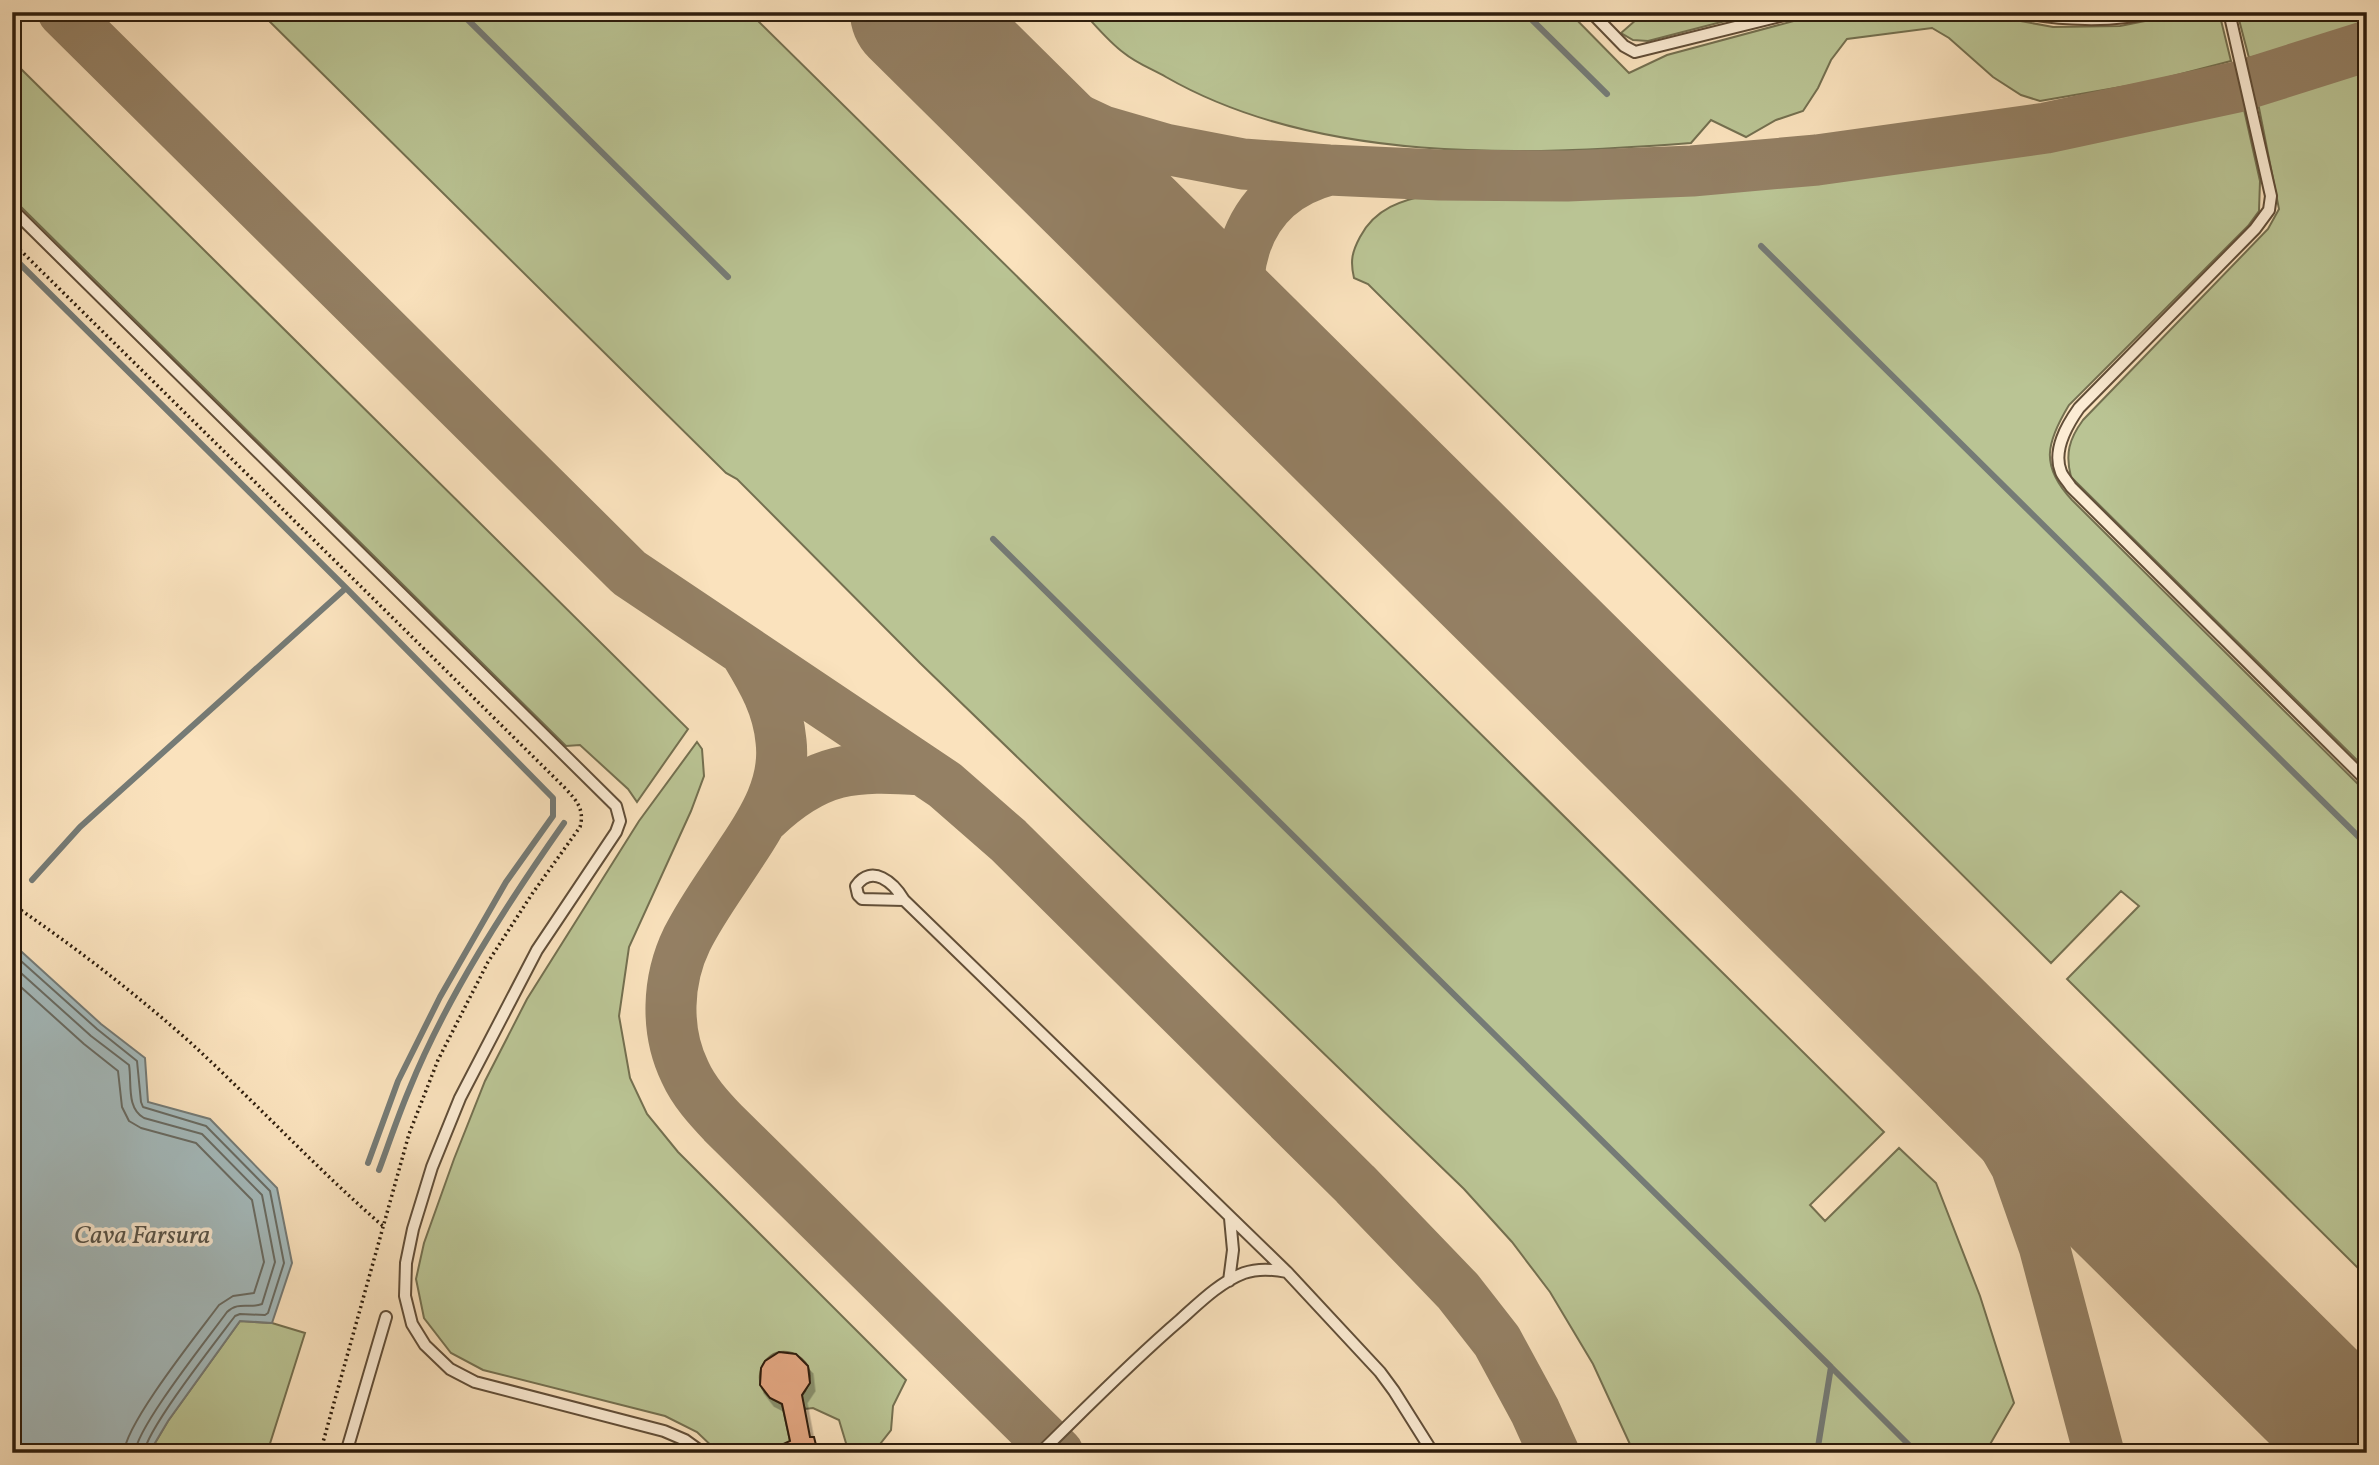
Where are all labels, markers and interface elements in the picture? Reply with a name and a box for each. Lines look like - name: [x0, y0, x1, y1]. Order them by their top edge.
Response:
- water label: Cava Farsura: [74, 1218, 210, 1254]

